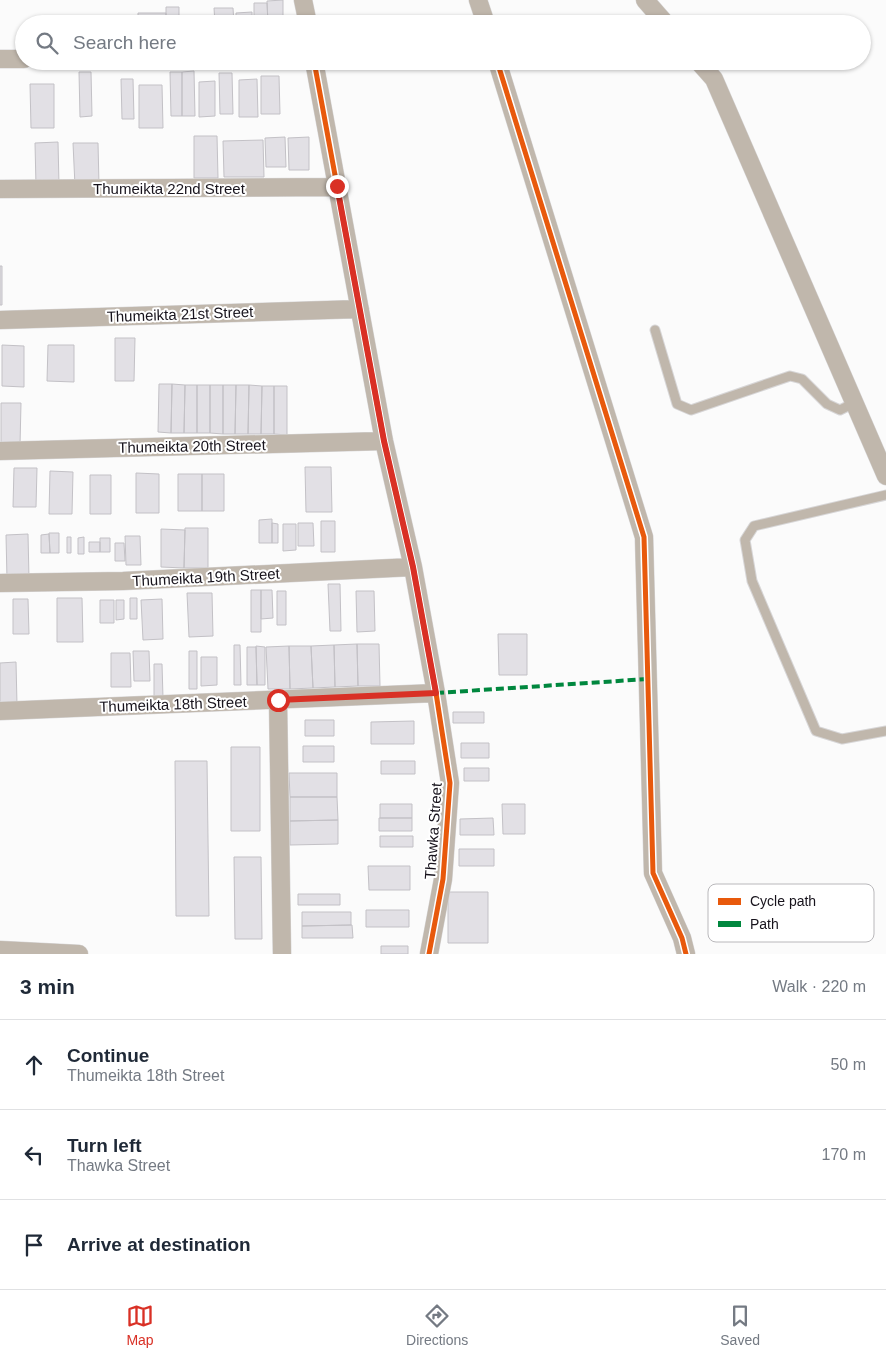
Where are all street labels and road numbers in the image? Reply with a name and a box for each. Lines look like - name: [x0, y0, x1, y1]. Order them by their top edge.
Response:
- street label: Thumeikta 22nd Street: [93, 180, 246, 197]
- street label: Thumeikta 21st Street: [106, 303, 254, 325]
- street label: Thumeikta 20th Street: [118, 436, 267, 456]
- street label: Thumeikta 19th Street: [132, 565, 281, 589]
- street label: Thumeikta 18th Street: [99, 693, 248, 715]
- street label: Thawka Street: [421, 781, 445, 880]

